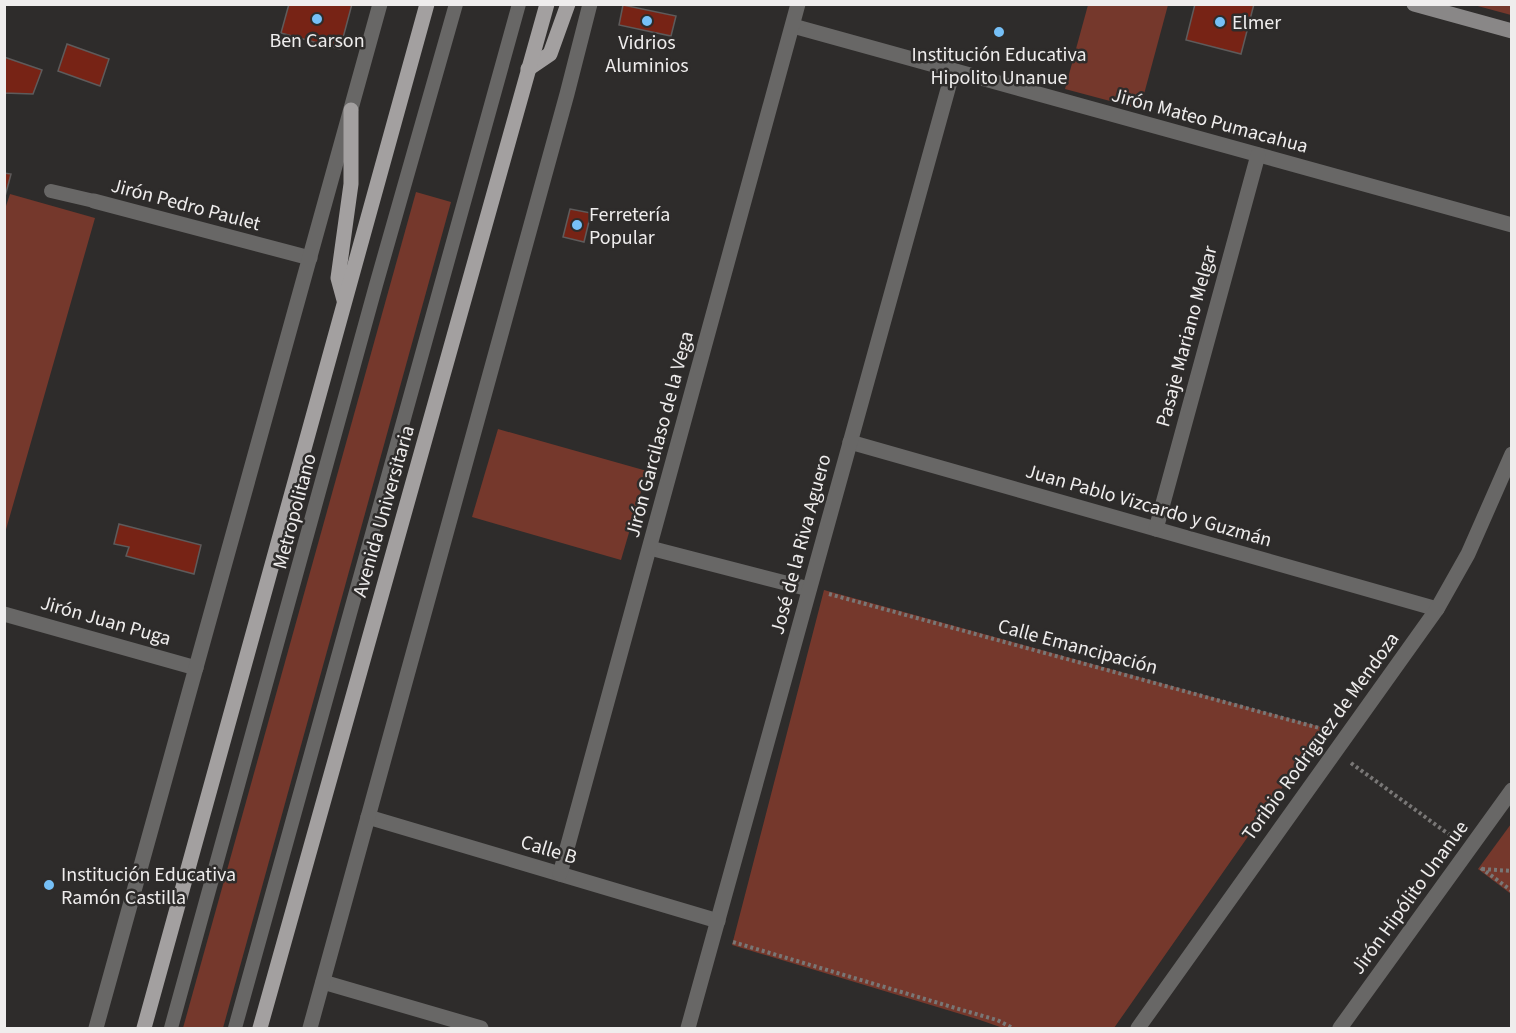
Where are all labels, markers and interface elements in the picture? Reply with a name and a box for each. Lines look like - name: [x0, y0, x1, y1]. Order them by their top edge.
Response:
- place label: Elmer: [1232, 9, 1281, 37]
- marker: Ben Carson: [310, 12, 324, 26]
- marker: Vidrios Aluminios: [640, 14, 654, 28]
- marker: Elmer: [1213, 15, 1227, 29]
- marker: Institución Educativa Hipolito Unanue: [992, 25, 1006, 39]
- place label: Ben Carson: [269, 27, 365, 55]
- place label: Vidrios Aluminios: [605, 29, 689, 80]
- place label: Institución Educativa Hipolito Unanue: [911, 41, 1087, 92]
- street label: Jirón Mateo Pumacahua: [1108, 81, 1311, 161]
- street label: Jirón Pedro Paulet: [108, 172, 264, 238]
- place label: Ferretería Popular: [589, 201, 670, 252]
- marker: Ferretería Popular: [570, 218, 584, 232]
- street label: Pasaje Mariano Melgar: [1149, 242, 1225, 430]
- street label: Jirón Garcilaso de la Vega: [619, 328, 701, 540]
- street label: Avenida Universitaria: [346, 422, 422, 600]
- street label: Metropolitano: [266, 450, 324, 572]
- street label: José de la Riva Aguero: [763, 451, 838, 637]
- street label: Juan Pablo Vizcardo y Guzmán: [1022, 457, 1275, 555]
- street label: Jirón Juan Puga: [37, 589, 174, 653]
- street label: Calle Emancipación: [995, 612, 1161, 682]
- street label: Toribio Rodriguez de Mendoza: [1236, 627, 1406, 847]
- street label: Jirón Hipólito Unanue: [1344, 815, 1475, 980]
- street label: Calle B: [517, 828, 580, 872]
- place label: Institución Educativa Ramón Castilla: [61, 861, 236, 912]
- marker: Institución Educativa Ramón Castilla: [42, 878, 56, 892]

